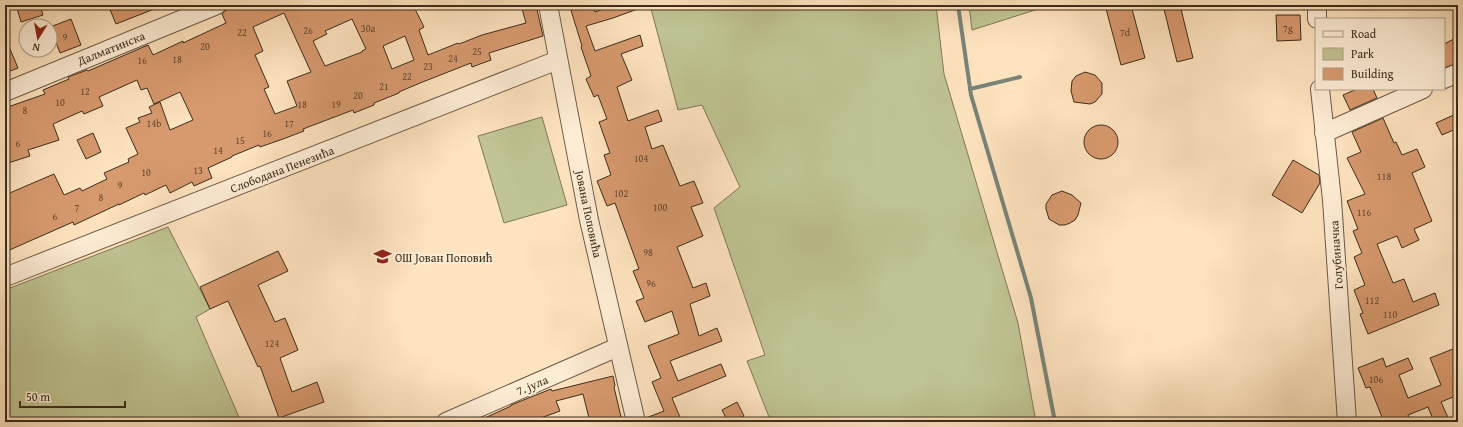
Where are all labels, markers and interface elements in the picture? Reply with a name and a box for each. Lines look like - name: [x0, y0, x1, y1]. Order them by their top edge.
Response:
- north arrow: [18, 18, 58, 58]
- legend: [1315, 18, 1445, 90]
- house number: 30a: [361, 21, 375, 36]
- house number: 7g: [1283, 21, 1293, 36]
- house number: 26: [303, 23, 313, 38]
- house number: 22: [237, 25, 247, 40]
- house number: 7d: [1120, 25, 1131, 40]
- text: Road: [1351, 25, 1377, 42]
- street label: Далматинска: [74, 27, 148, 70]
- house number: 9: [63, 30, 68, 45]
- text: N: [30, 39, 41, 56]
- house number: 20: [200, 39, 210, 54]
- house number: 25: [472, 44, 482, 59]
- text: Park: [1351, 45, 1375, 62]
- house number: 24: [448, 51, 458, 66]
- house number: 18: [172, 52, 182, 67]
- house number: 16: [137, 53, 147, 68]
- house number: 23: [423, 59, 433, 74]
- text: Building: [1351, 65, 1394, 82]
- house number: 22: [402, 69, 412, 84]
- house number: 21: [379, 79, 389, 94]
- house number: 12: [80, 84, 90, 99]
- house number: 20: [353, 88, 363, 103]
- house number: 10: [55, 95, 65, 110]
- house number: 18: [297, 97, 307, 112]
- house number: 19: [331, 97, 341, 112]
- house number: 8: [23, 103, 28, 118]
- house number: 14b: [147, 116, 161, 131]
- house number: 17: [284, 116, 294, 131]
- house number: 16: [262, 126, 272, 141]
- house number: 15: [235, 133, 245, 148]
- house number: 6: [16, 136, 21, 151]
- street label: Слободана Пенезића: [228, 141, 337, 197]
- house number: 14: [213, 143, 223, 158]
- house number: 104: [634, 151, 648, 166]
- house number: 13: [193, 163, 203, 178]
- house number: 10: [141, 165, 151, 180]
- street label: Јована Поповића: [571, 167, 607, 260]
- house number: 118: [1377, 169, 1391, 184]
- house number: 9: [118, 178, 123, 193]
- house number: 102: [614, 186, 628, 201]
- house number: 8: [99, 190, 104, 205]
- house number: 7: [75, 200, 80, 215]
- house number: 100: [653, 200, 667, 215]
- house number: 116: [1357, 205, 1371, 220]
- house number: 6: [53, 209, 58, 224]
- street label: Голубиначка: [1325, 220, 1347, 290]
- house number: 98: [643, 245, 653, 260]
- school or university icon: ОШ Јован Поповић: [372, 247, 392, 267]
- place label: ОШ Јован Поповић: [395, 249, 493, 266]
- house number: 96: [646, 276, 656, 291]
- house number: 112: [1365, 293, 1379, 308]
- house number: 110: [1383, 307, 1397, 322]
- house number: 124: [265, 336, 279, 351]
- street label: 7. јула: [513, 371, 551, 399]
- house number: 106: [1369, 372, 1383, 387]
- scale bar: [20, 383, 125, 409]
- text: 50 m: [26, 388, 50, 405]

